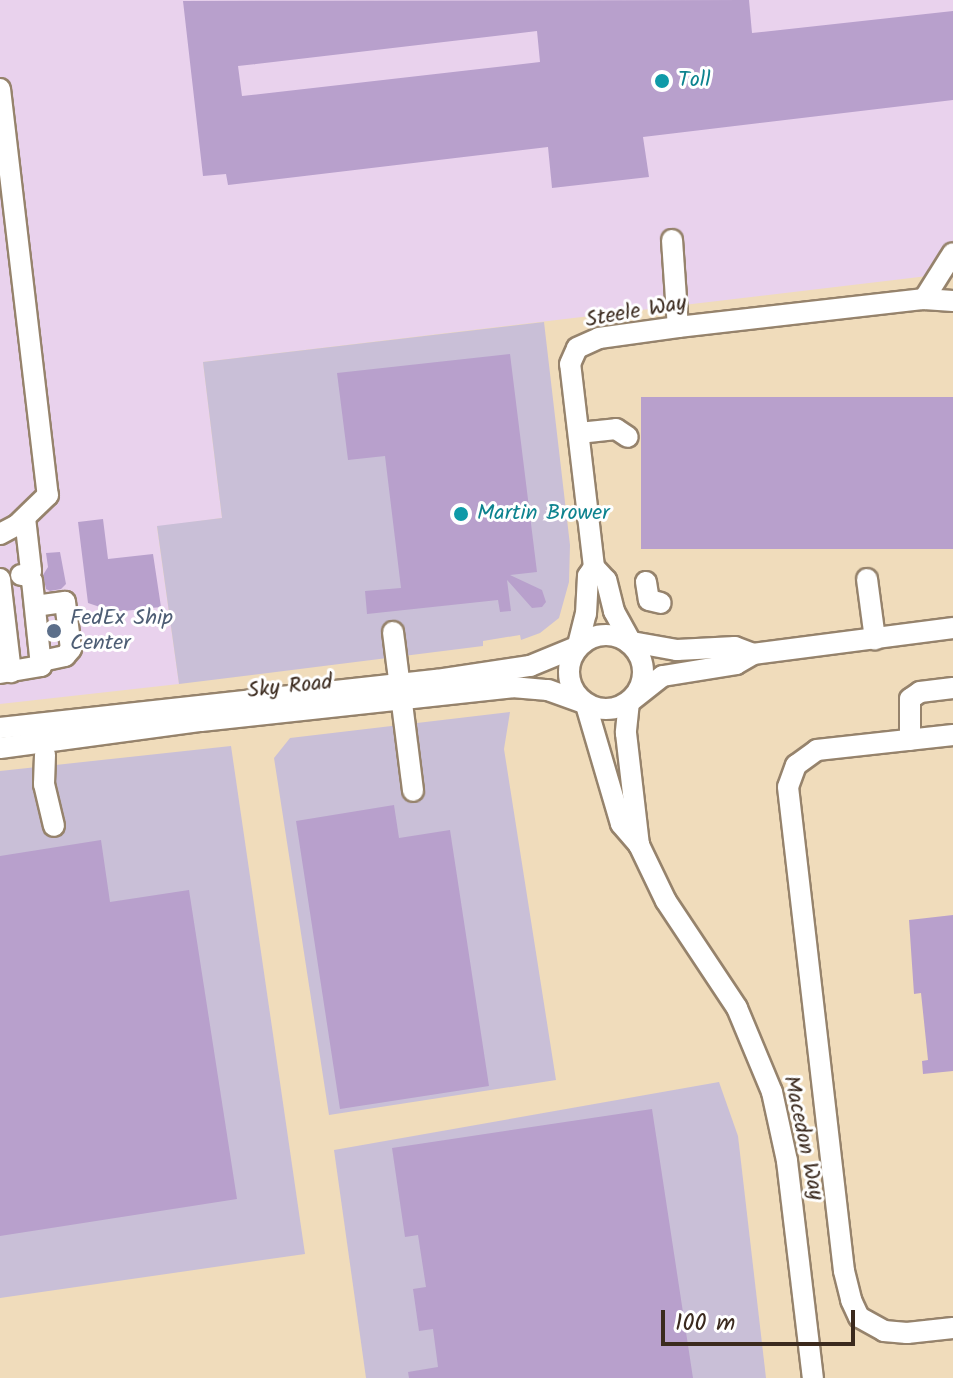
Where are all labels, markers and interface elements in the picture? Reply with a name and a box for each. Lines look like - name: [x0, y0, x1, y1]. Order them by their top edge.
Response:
- place label: Toll: [678, 68, 711, 94]
- marker: Toll: [653, 72, 671, 90]
- street label: Steele Way: [584, 290, 688, 334]
- place label: Martin Brower: [477, 501, 610, 527]
- marker: Martin Brower: [452, 505, 470, 523]
- place label: FedEx Ship Center: [70, 605, 173, 656]
- marker: FedEx Ship Center: [45, 622, 63, 640]
- street label: Sky Road: [246, 669, 334, 705]
- street label: Macedon Way: [777, 1073, 829, 1203]
- scale bar: [665, 1294, 859, 1344]
- text: 100 m: [675, 1304, 735, 1343]

